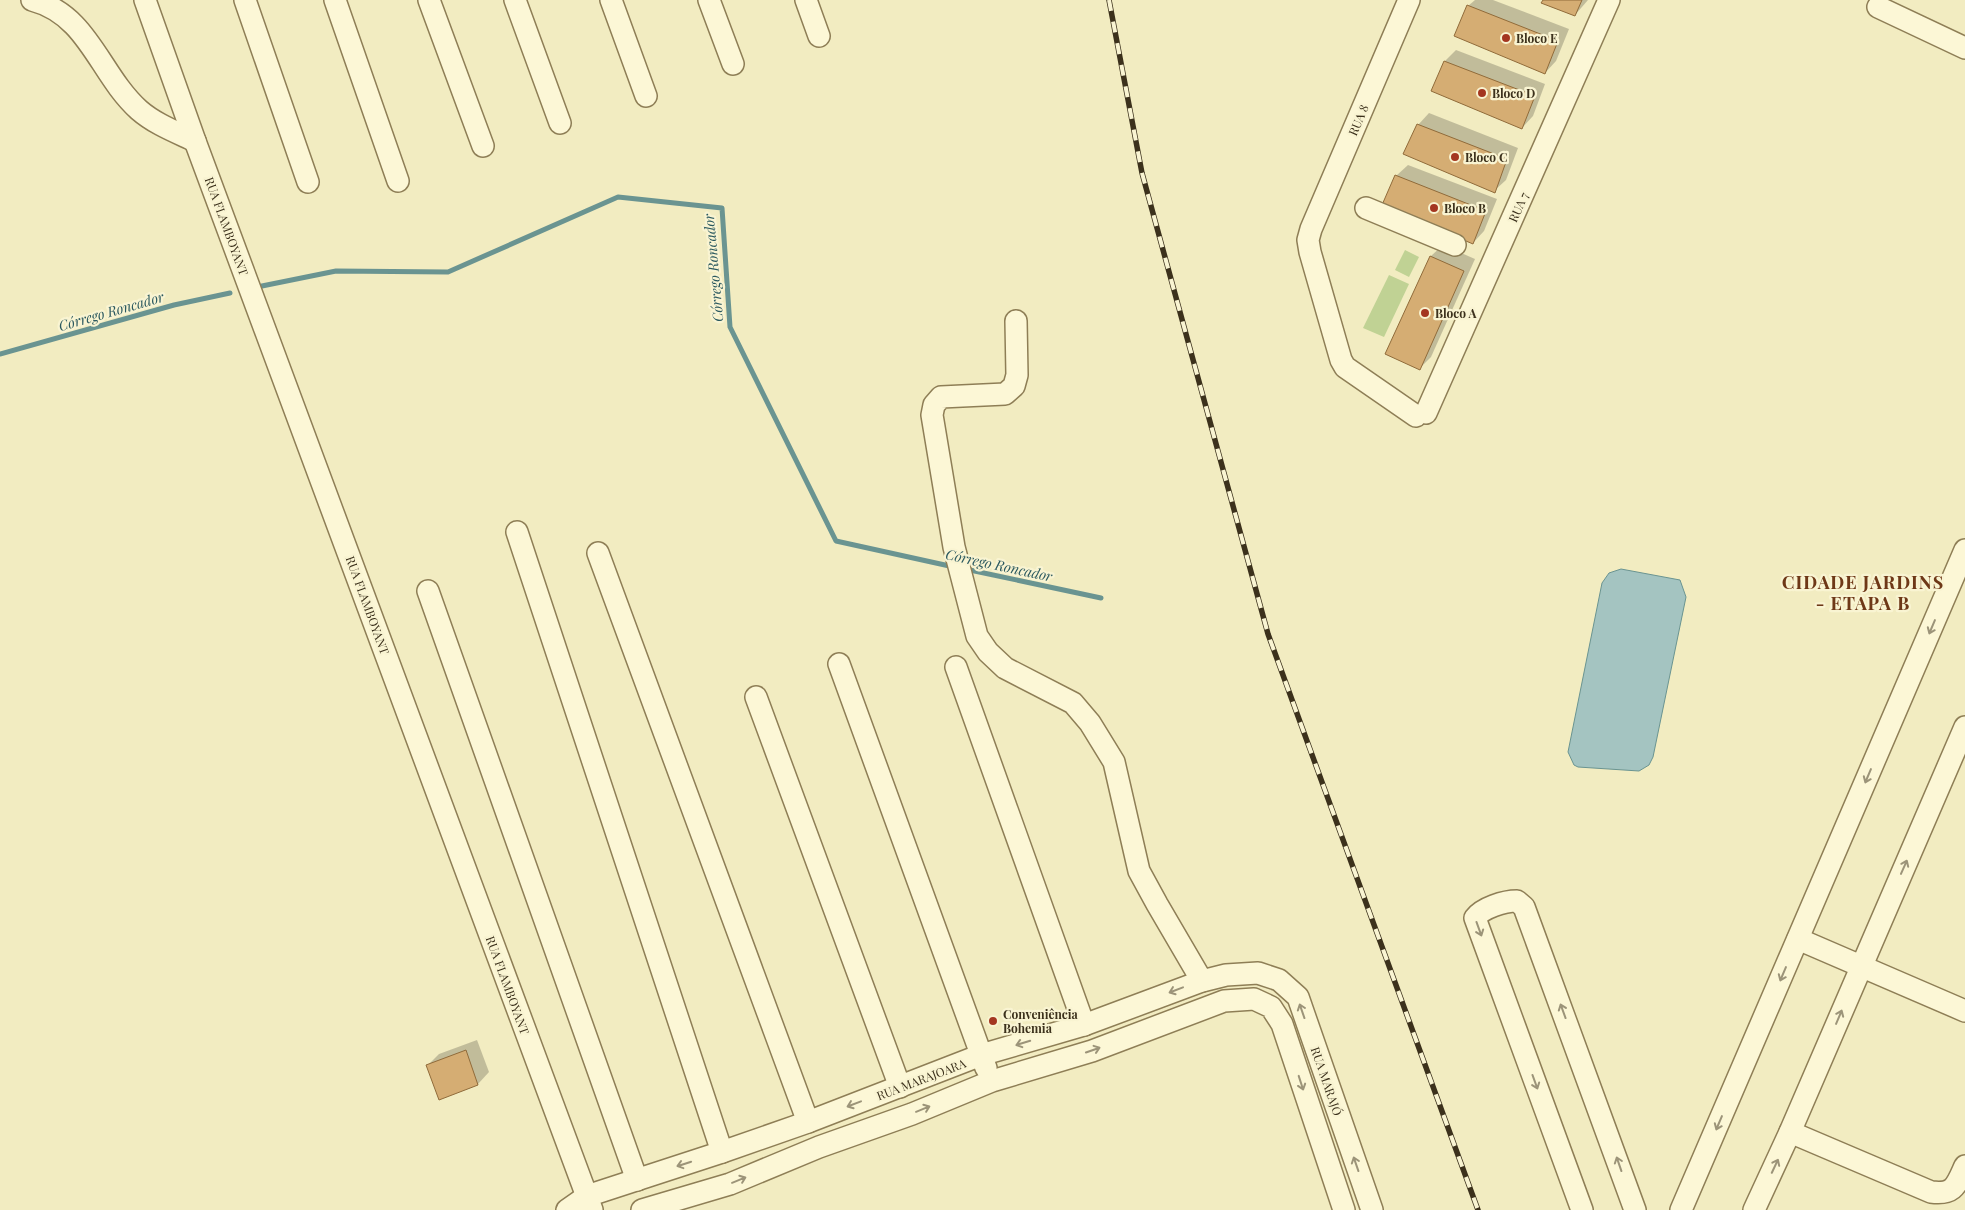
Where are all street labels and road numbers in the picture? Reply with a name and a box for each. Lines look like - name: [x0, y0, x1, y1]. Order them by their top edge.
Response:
- street label: RUA 8: [1344, 102, 1372, 138]
- street label: RUA FLAMBOYANT: [202, 175, 252, 278]
- street label: RUA 7: [1504, 189, 1532, 224]
- street label: RUA FLAMBOYANT: [343, 554, 393, 657]
- street label: RUA FLAMBOYANT: [483, 934, 533, 1037]
- street label: RUA MARAJÓ: [1308, 1044, 1346, 1118]
- street label: RUA MARAJOARA: [874, 1054, 968, 1103]

